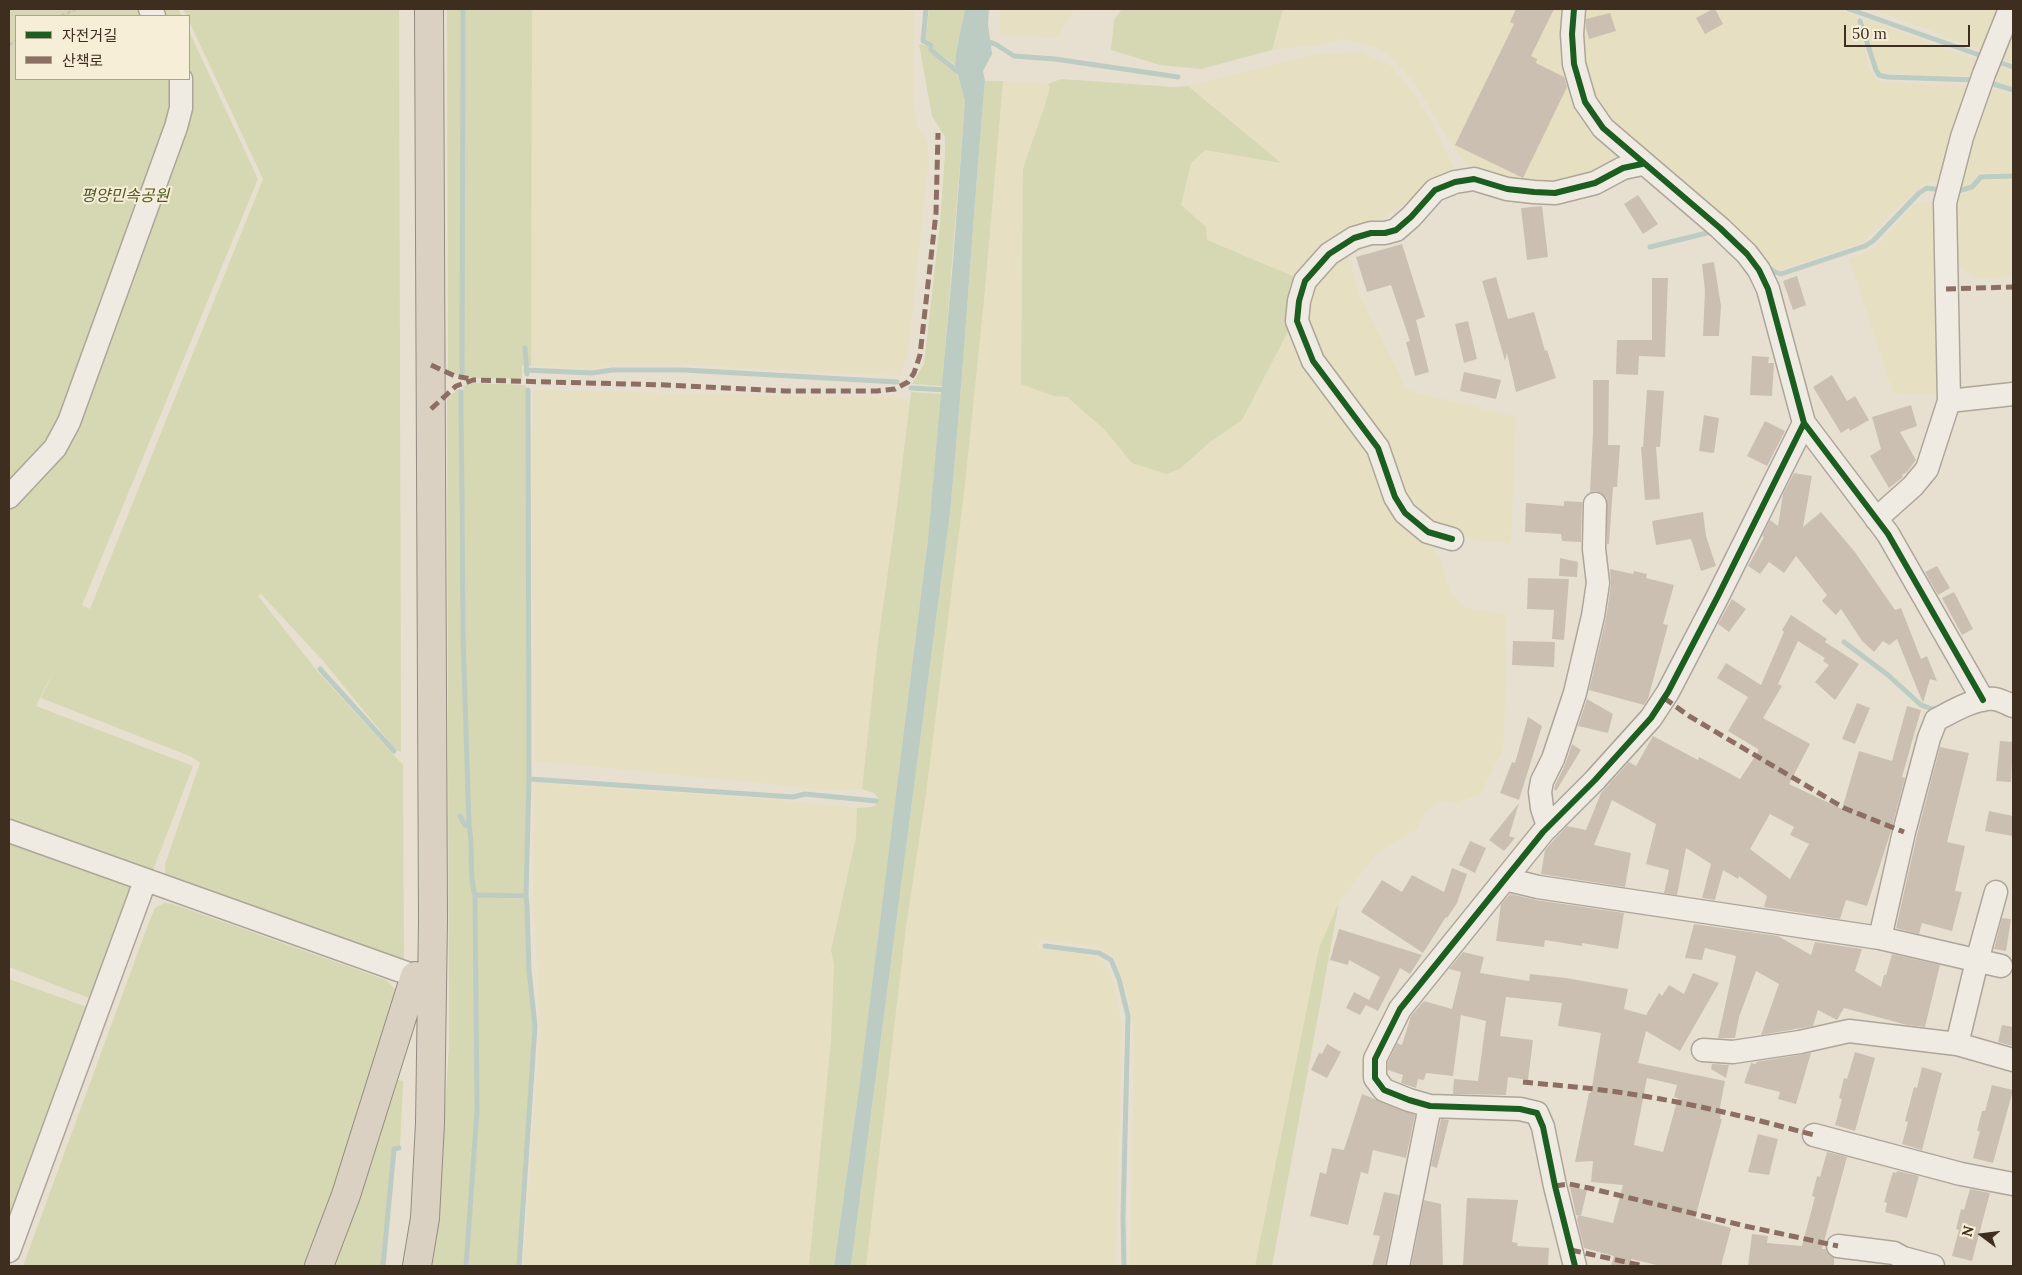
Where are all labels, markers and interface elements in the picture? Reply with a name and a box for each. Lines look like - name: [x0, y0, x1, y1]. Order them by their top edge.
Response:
- legend: [15, 15, 190, 80]
- scale bar: [1847, 15, 1973, 47]
- text: 50 m: [1852, 24, 1887, 43]
- text: 자전거길: [62, 26, 117, 45]
- text: 산책로: [62, 51, 103, 70]
- park label: 평양민속공원: [81, 186, 169, 206]
- north arrow: [1957, 1210, 2007, 1260]
- text: N: [1957, 1224, 1978, 1239]

